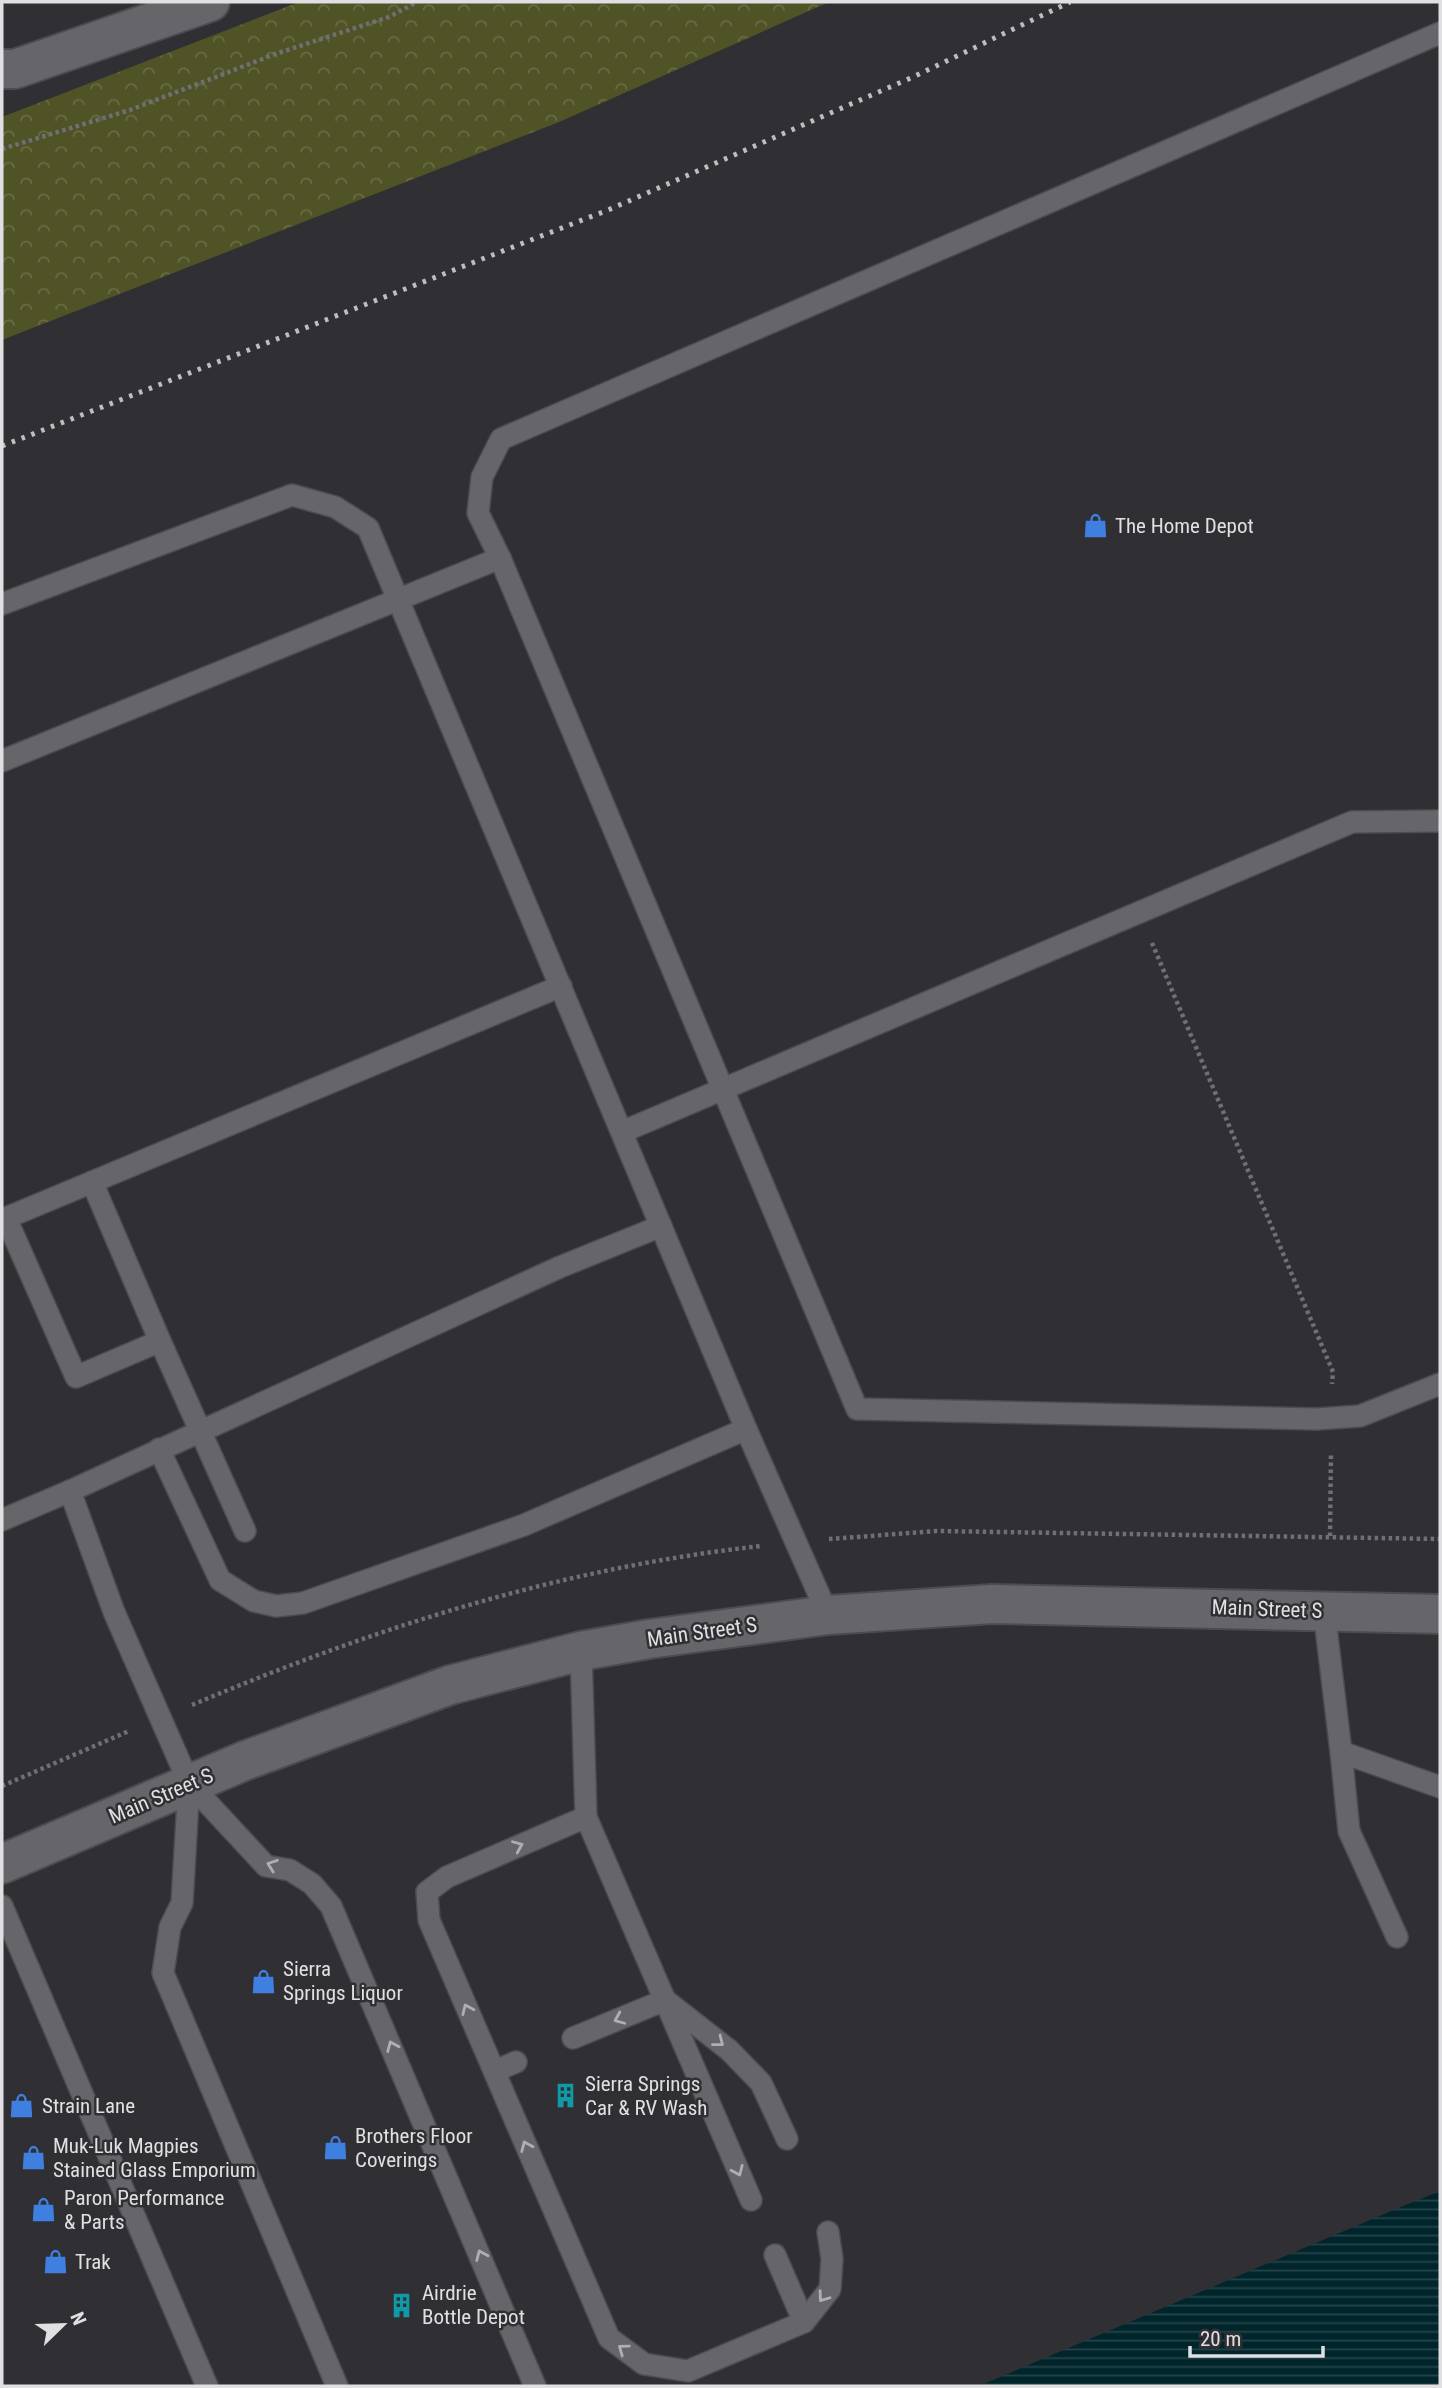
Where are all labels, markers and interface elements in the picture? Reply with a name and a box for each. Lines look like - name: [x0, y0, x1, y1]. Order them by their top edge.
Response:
- shop icon: The Home Depot: [1081, 512, 1109, 540]
- place label: The Home Depot: [1115, 514, 1254, 538]
- street label: Main Street S: [1211, 1595, 1323, 1623]
- street label: Main Street S: [646, 1612, 759, 1652]
- street label: Main Street S: [105, 1763, 217, 1829]
- one-way arrow: [511, 1840, 523, 1854]
- one-way arrow: [266, 1859, 279, 1873]
- place label: Sierra Springs Liquor: [283, 1957, 403, 2005]
- shop icon: Sierra Springs Liquor: [249, 1967, 277, 1995]
- one-way arrow: [461, 2004, 475, 2016]
- one-way arrow: [614, 2011, 626, 2025]
- one-way arrow: [711, 2033, 723, 2046]
- one-way arrow: [386, 2041, 400, 2053]
- place label: Sierra Springs Car & RV Wash: [585, 2072, 707, 2120]
- building icon: Sierra Springs Car & RV Wash: [551, 2082, 579, 2110]
- shop icon: Strain Lane: [8, 2092, 36, 2120]
- place label: Strain Lane: [42, 2094, 135, 2118]
- place label: Brothers Floor Coverings: [355, 2124, 473, 2172]
- place label: Muk-Luk Magpies Stained Glass Emporium: [53, 2134, 256, 2182]
- shop icon: Brothers Floor Coverings: [321, 2134, 349, 2162]
- one-way arrow: [520, 2140, 534, 2153]
- shop icon: Muk-Luk Magpies Stained Glass Emporium: [19, 2144, 47, 2172]
- one-way arrow: [730, 2163, 744, 2176]
- place label: Paron Performance & Parts: [64, 2186, 225, 2234]
- shop icon: Paron Performance & Parts: [30, 2196, 58, 2224]
- shop icon: Trak: [41, 2248, 69, 2276]
- place label: Trak: [75, 2250, 111, 2274]
- one-way arrow: [475, 2250, 489, 2263]
- place label: Airdrie Bottle Depot: [422, 2281, 525, 2329]
- north arrow: [28, 2290, 98, 2360]
- one-way arrow: [818, 2290, 831, 2302]
- building icon: Airdrie Bottle Depot: [388, 2291, 416, 2319]
- text: N: [65, 2309, 91, 2328]
- scale bar: [1190, 2314, 1323, 2358]
- text: 20 m: [1200, 2327, 1241, 2351]
- one-way arrow: [618, 2345, 631, 2357]

